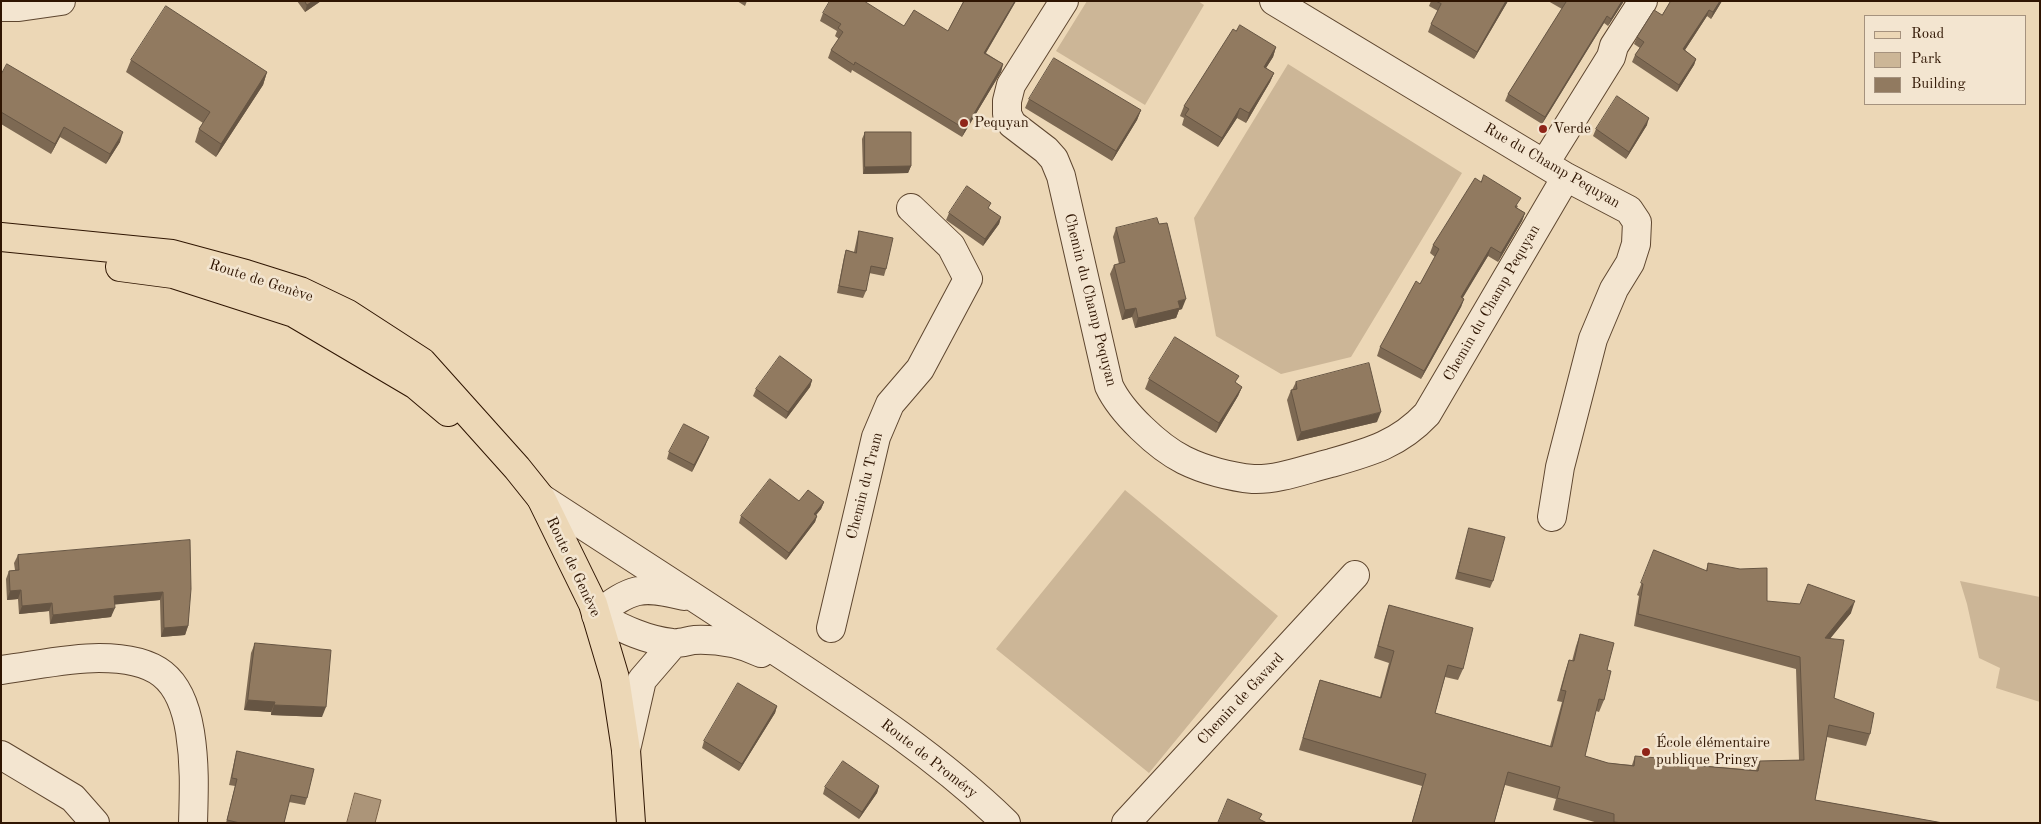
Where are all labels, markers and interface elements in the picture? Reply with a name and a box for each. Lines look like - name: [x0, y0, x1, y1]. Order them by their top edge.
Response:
- legend: [1864, 15, 2026, 105]
- text: Road: [1911, 27, 1944, 42]
- text: Park: [1911, 52, 1942, 67]
- text: Building: [1911, 77, 1966, 92]
- place label: Pequyan: [974, 114, 1029, 132]
- marker: Pequyan: [958, 117, 970, 129]
- street label: Rue du Champ Pequyan: [1481, 120, 1623, 212]
- place label: Verde: [1553, 120, 1591, 138]
- marker: Verde: [1537, 123, 1549, 135]
- street label: Chemin du Champ Pequyan: [1060, 212, 1120, 388]
- street label: Chemin du Champ Pequyan: [1440, 222, 1544, 384]
- street label: Route de Genève: [207, 256, 315, 306]
- street label: Chemin du Tram: [843, 431, 887, 541]
- street label: Route de Genève: [542, 514, 604, 620]
- street label: Chemin de Gavard: [1194, 649, 1288, 749]
- street label: Route de Proméry: [877, 716, 981, 802]
- place label: École élémentaire publique Pringy: [1656, 734, 1770, 769]
- marker: École élémentaire publique Pringy: [1640, 746, 1652, 758]

